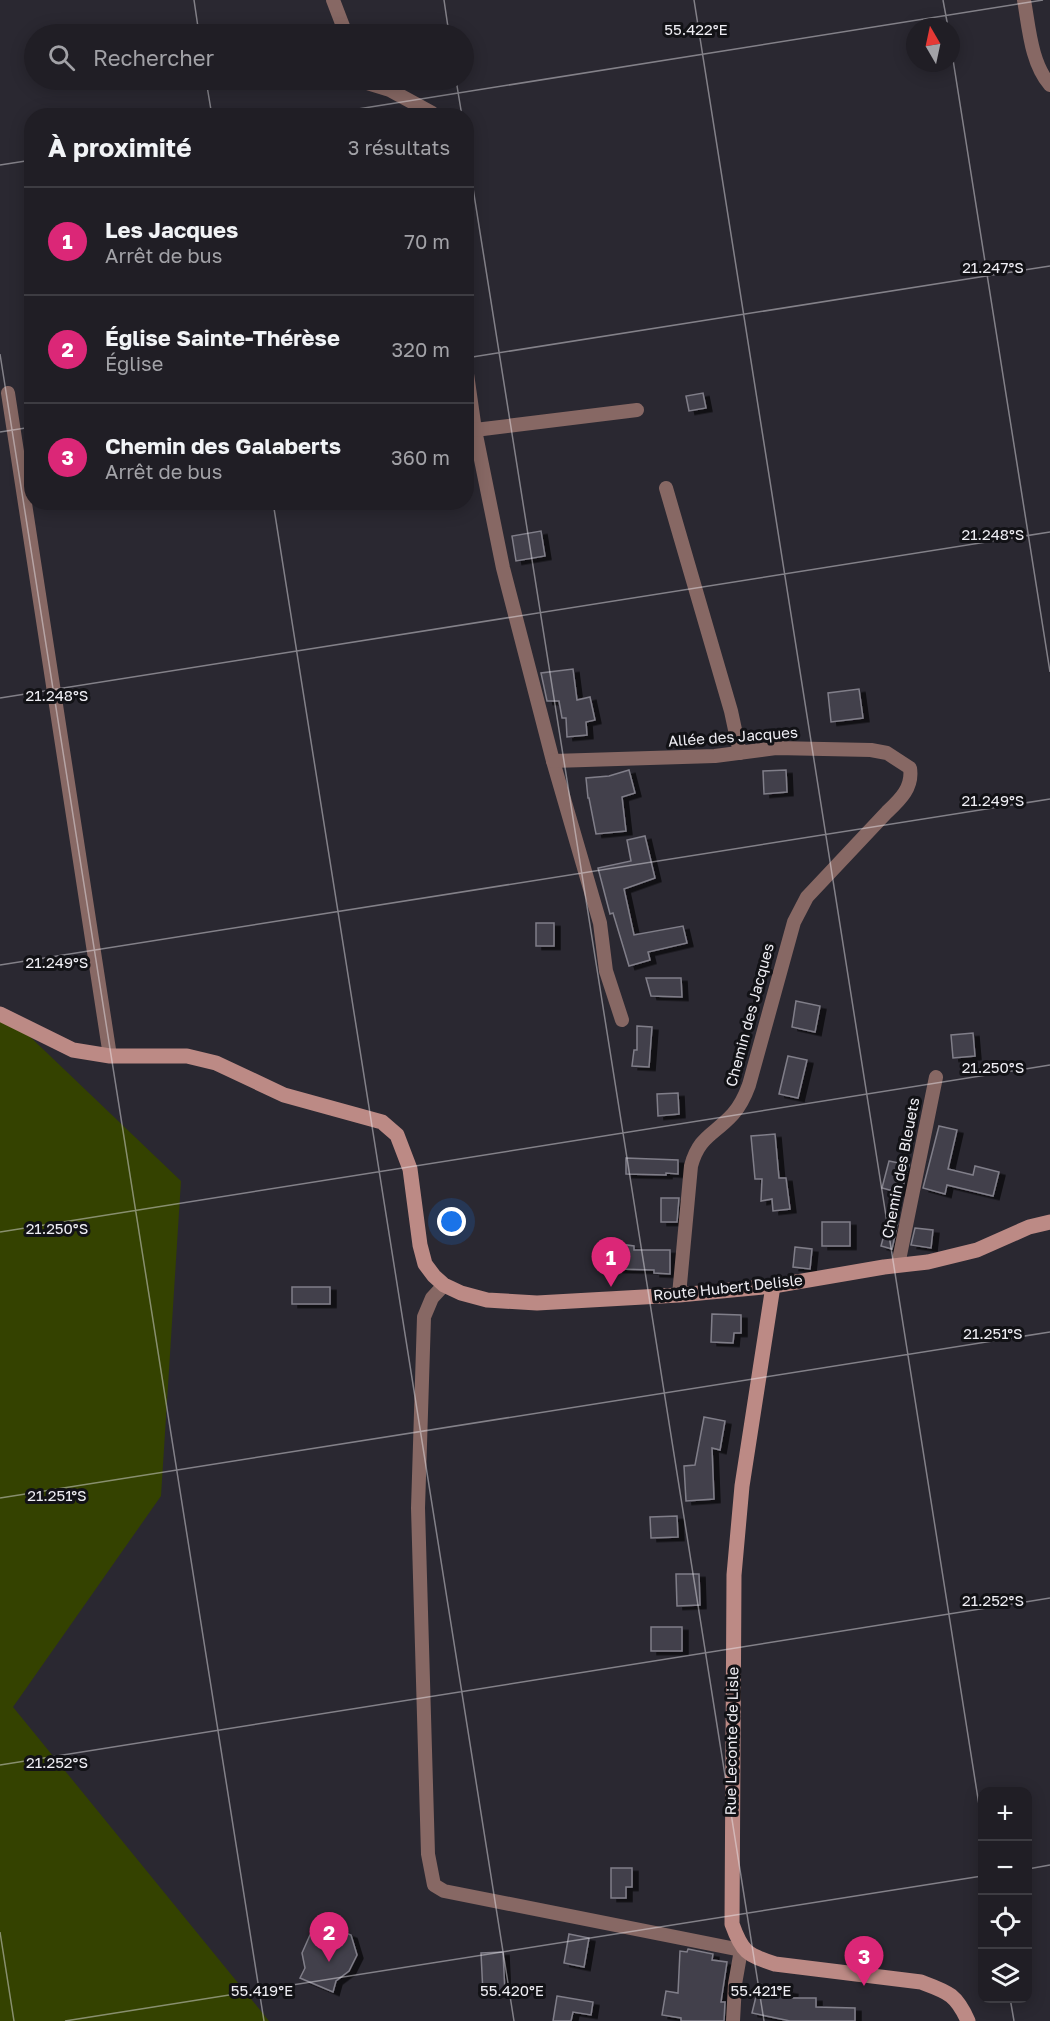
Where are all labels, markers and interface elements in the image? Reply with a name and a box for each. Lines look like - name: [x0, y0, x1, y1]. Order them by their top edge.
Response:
- north arrow: [906, 18, 960, 72]
- text: 55.422°E: [664, 20, 728, 38]
- search box: [24, 24, 474, 90]
- icon: search: [45, 41, 78, 74]
- text: Rechercher: [93, 44, 214, 71]
- text: À proximité: [48, 132, 192, 163]
- text: 3 résultats: [348, 135, 450, 159]
- text: Les Jacques: [105, 216, 238, 243]
- text: 1: [62, 229, 73, 253]
- text: 70 m: [404, 229, 450, 253]
- text: Arrêt de bus: [105, 243, 222, 267]
- text: 21.247°S: [962, 258, 1024, 276]
- text: Église Sainte-Thérèse: [105, 324, 340, 351]
- text: 2: [61, 337, 74, 361]
- text: 320 m: [392, 337, 450, 361]
- text: Église: [105, 351, 163, 375]
- text: Chemin des Galaberts: [105, 432, 341, 459]
- text: 3: [61, 445, 74, 469]
- text: 360 m: [391, 445, 450, 469]
- text: Arrêt de bus: [105, 459, 222, 483]
- text: 21.248°S: [962, 525, 1024, 543]
- text: 21.248°S: [26, 686, 88, 704]
- street label: Allée des Jacques: [668, 722, 798, 750]
- text: 21.249°S: [962, 791, 1024, 809]
- street label: Chemin des Jacques: [721, 941, 777, 1089]
- text: 21.249°S: [26, 953, 88, 971]
- text: 21.250°S: [962, 1058, 1024, 1076]
- street label: Chemin des Bleuets: [878, 1096, 923, 1240]
- your location: [437, 1207, 466, 1236]
- text: 21.250°S: [26, 1219, 88, 1237]
- pin: 1: [592, 1238, 630, 1287]
- street label: Route Hubert Delisle: [652, 1270, 804, 1304]
- text: 21.251°S: [963, 1324, 1023, 1342]
- text: 21.251°S: [27, 1486, 87, 1504]
- text: 21.252°S: [962, 1591, 1024, 1609]
- street label: Rue Leconte de Lisle: [721, 1666, 741, 1816]
- text: 21.252°S: [26, 1753, 88, 1771]
- map controls: [978, 1787, 1032, 2003]
- button: +: [978, 1787, 1032, 1841]
- button: −: [978, 1841, 1032, 1895]
- button: locate: [978, 1895, 1032, 1949]
- pin: 2: [310, 1912, 348, 1962]
- pin: 3: [844, 1936, 884, 1986]
- button: layers: [978, 1949, 1032, 2003]
- text: 55.419°E: [231, 1981, 293, 1999]
- text: 55.420°E: [480, 1981, 544, 1999]
- text: 55.421°E: [731, 1981, 791, 1999]

